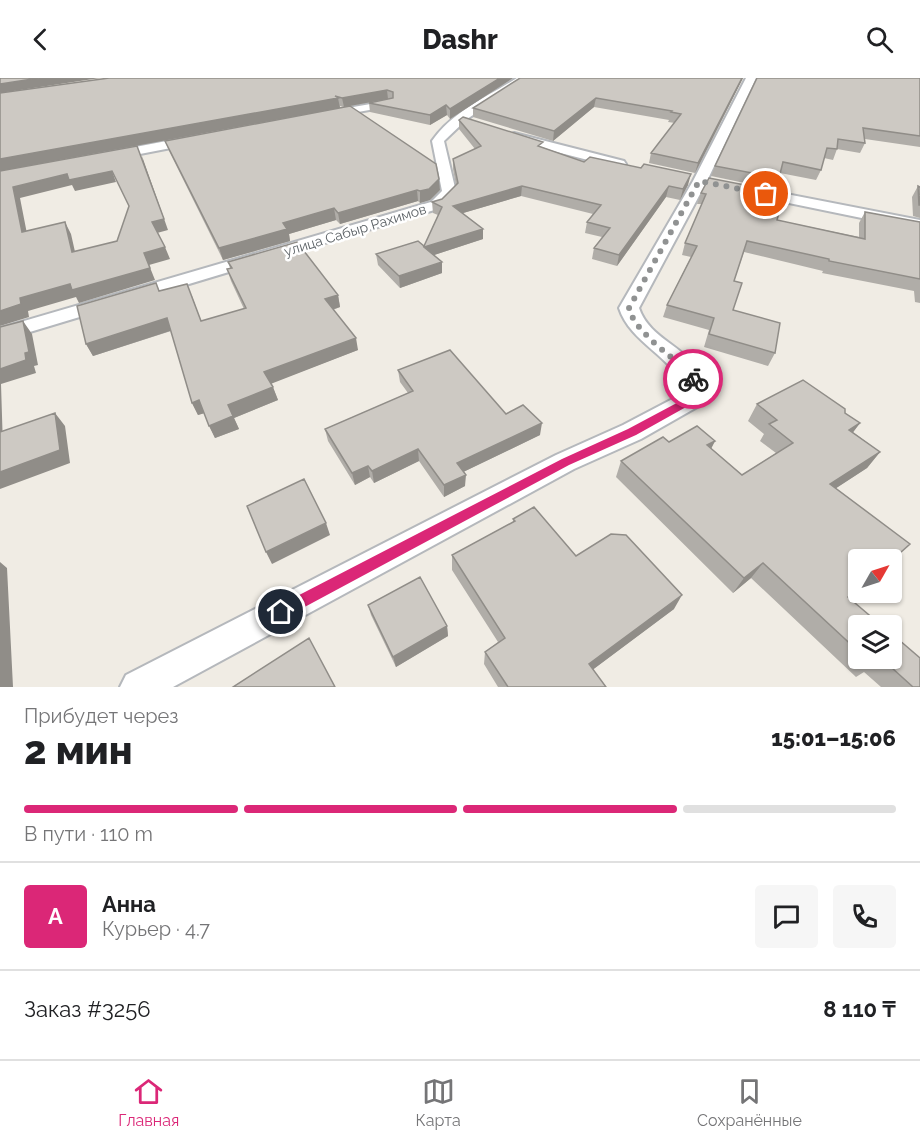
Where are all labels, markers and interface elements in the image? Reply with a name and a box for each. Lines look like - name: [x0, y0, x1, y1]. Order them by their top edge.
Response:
- icon: back: [24, 23, 57, 56]
- icon: search: [863, 23, 896, 56]
- text: Dashr: [422, 24, 498, 55]
- pin: [740, 168, 791, 219]
- icon: bag: [749, 177, 782, 210]
- street label: улица Сабыр Рахимов: [282, 201, 428, 259]
- courier: [663, 349, 723, 409]
- icon: bike: [677, 363, 710, 396]
- north arrow: [848, 549, 902, 603]
- map controls: [848, 549, 902, 669]
- pin: [255, 586, 306, 637]
- icon: home: [264, 595, 297, 628]
- button: layers: [848, 615, 902, 669]
- text: Прибудет через: [24, 704, 178, 728]
- text: 15:01–15:06: [771, 725, 896, 751]
- text: 2 мин: [24, 727, 133, 773]
- text: В пути · 110 m: [24, 822, 153, 846]
- button: chat: [755, 885, 818, 948]
- button: phone: [833, 885, 896, 948]
- text: Анна: [102, 891, 156, 917]
- text: А: [48, 903, 63, 929]
- text: Курьер · 4.7: [102, 917, 210, 941]
- text: Заказ #3256: [24, 996, 151, 1022]
- text: 8 110 ₸: [823, 996, 896, 1022]
- tab: Главная: [118, 1075, 179, 1130]
- tab: Карта: [416, 1075, 461, 1130]
- tab: Сохранённые: [697, 1075, 802, 1130]

